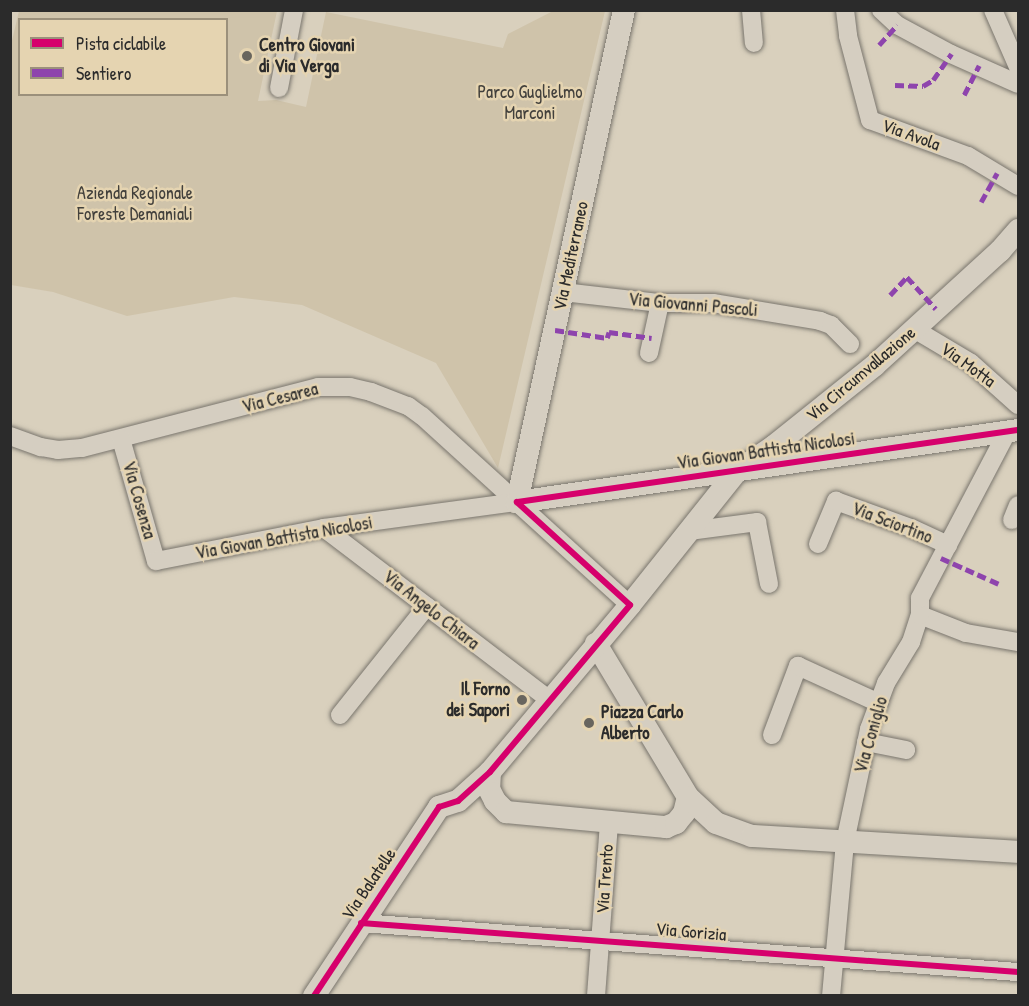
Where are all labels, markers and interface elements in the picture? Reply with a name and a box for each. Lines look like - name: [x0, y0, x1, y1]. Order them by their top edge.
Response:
- legend: [18, 18, 228, 96]
- text: Pista ciclabile: [76, 31, 166, 56]
- place label: Centro Giovani di Via Verga: [259, 35, 355, 78]
- marker: Centro Giovani di Via Verga: [240, 49, 254, 63]
- text: Sentiero: [76, 61, 131, 86]
- park label: Parco Guglielmo Marconi: [477, 82, 583, 124]
- street label: Via Avola: [879, 115, 943, 155]
- park label: Azienda Regionale Foreste Demaniali: [77, 183, 193, 226]
- street label: Via Mediterraneo: [549, 199, 593, 313]
- street label: Via Giovanni Pascoli: [627, 289, 759, 321]
- street label: Via Circumvallazione: [802, 322, 920, 426]
- street label: Via Motta: [936, 338, 1000, 392]
- street label: Via Cesarea: [240, 378, 320, 418]
- street label: Via Giovan Battista Nicolosi: [676, 428, 856, 474]
- street label: Via Cosenza: [118, 459, 160, 541]
- street label: Via Sciortino: [849, 498, 935, 548]
- street label: Via Giovan Battista Nicolosi: [194, 512, 374, 564]
- street label: Via Angelo Chiara: [379, 566, 483, 654]
- place label: Il Forno dei Sapori: [446, 679, 510, 722]
- marker: Il Forno dei Sapori: [515, 693, 529, 707]
- street label: Via Coniglio: [850, 694, 892, 776]
- place label: Piazza Carlo Alberto: [601, 702, 683, 744]
- marker: Piazza Carlo Alberto: [582, 716, 596, 730]
- street label: Via Balatelle: [337, 844, 401, 924]
- street label: Via Trento: [592, 844, 618, 914]
- street label: Via Gorizia: [655, 918, 727, 946]

